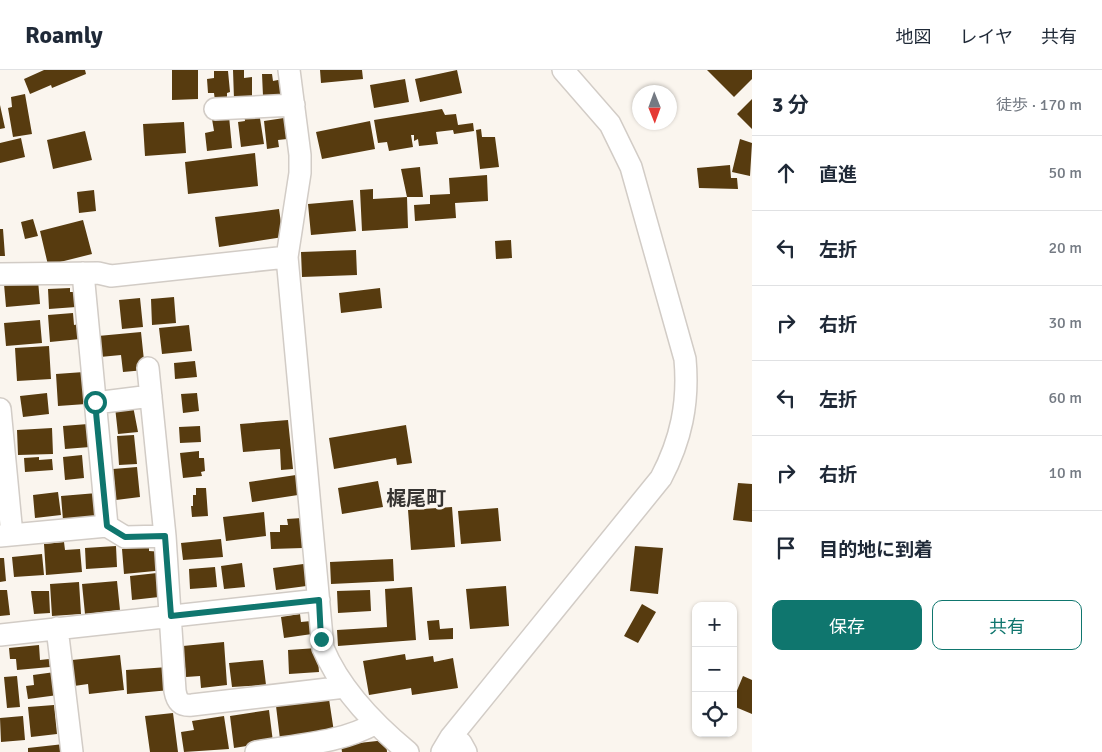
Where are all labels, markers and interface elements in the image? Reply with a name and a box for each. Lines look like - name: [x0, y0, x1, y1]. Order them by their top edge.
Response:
- text: Roamly: [25, 20, 103, 50]
- text: 地図: [896, 26, 932, 48]
- text: レイヤ: [960, 26, 1013, 48]
- text: 共有: [1041, 26, 1077, 48]
- north arrow: [632, 85, 677, 130]
- text: 3 分: [772, 92, 809, 118]
- text: 徒歩 · 170 m: [996, 95, 1082, 115]
- icon: ahead: [772, 159, 800, 187]
- text: 直進: [819, 163, 857, 187]
- text: 50 m: [1048, 163, 1082, 183]
- icon: left: [772, 234, 800, 262]
- text: 左折: [819, 238, 857, 262]
- text: 20 m: [1048, 238, 1082, 258]
- icon: right: [772, 309, 800, 337]
- text: 右折: [819, 313, 857, 337]
- text: 30 m: [1048, 313, 1082, 333]
- icon: left: [772, 384, 800, 412]
- text: 左折: [819, 388, 857, 412]
- text: 60 m: [1048, 388, 1082, 408]
- route start: [84, 391, 107, 414]
- icon: right: [772, 459, 800, 487]
- text: 右折: [819, 463, 857, 487]
- text: 10 m: [1048, 463, 1082, 483]
- district label: 梶尾町: [386, 486, 446, 511]
- icon: arrive: [772, 534, 800, 562]
- text: 目的地に到着: [819, 538, 933, 562]
- button: 保存: [772, 600, 922, 650]
- button: 共有: [932, 600, 1082, 650]
- map controls: [692, 602, 737, 737]
- button: +: [692, 602, 737, 647]
- route end: [310, 628, 333, 651]
- button: −: [692, 647, 737, 692]
- button: locate: [692, 692, 737, 737]

